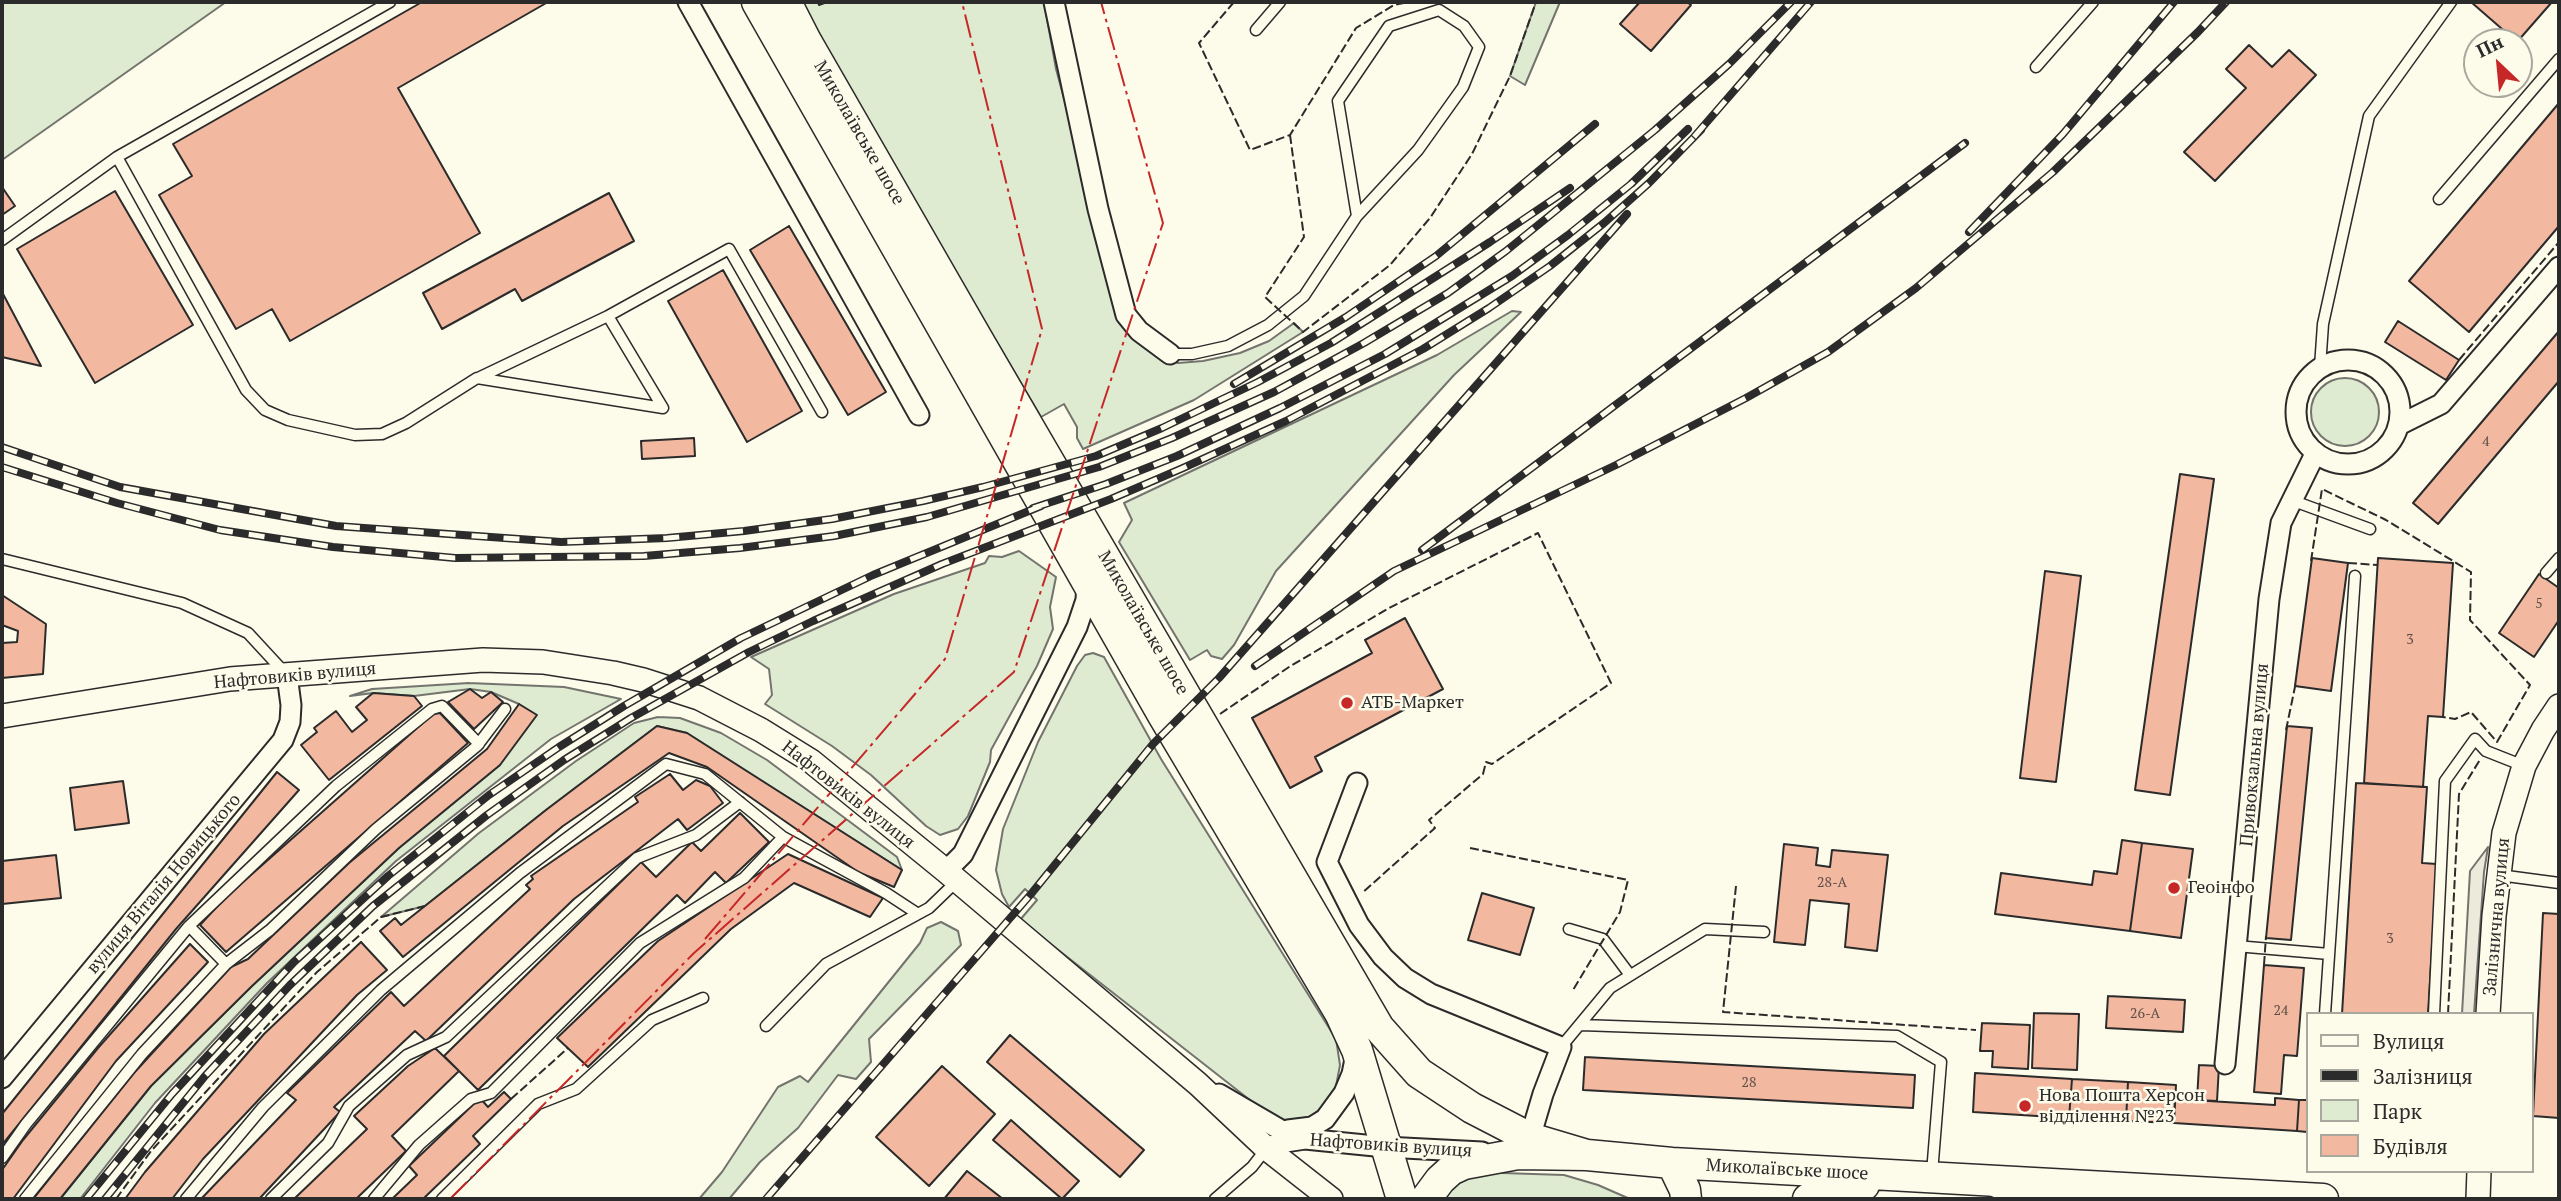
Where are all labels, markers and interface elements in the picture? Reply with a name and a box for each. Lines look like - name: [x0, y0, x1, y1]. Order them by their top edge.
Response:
- north arrow: [2463, 28, 2533, 98]
- text: Пн: [2472, 28, 2507, 63]
- street label: Миколаївське шосе: [809, 57, 909, 209]
- house number: 4: [2482, 434, 2490, 450]
- street label: Миколаївське шосе: [1093, 547, 1193, 699]
- house number: 5: [2535, 596, 2543, 612]
- house number: 3: [2406, 632, 2414, 648]
- street label: Нафтовиків вулиця: [213, 658, 377, 694]
- street label: Привокзальна вулиця: [2236, 662, 2274, 848]
- place label: АТБ-Маркет: [1361, 692, 1464, 714]
- marker: АТБ-Маркет: [1339, 695, 1355, 711]
- street label: Нафтовиків вулиця: [777, 736, 919, 854]
- street label: вулиця Віталія Новицького: [82, 790, 246, 978]
- street label: Залізнична вулиця: [2479, 837, 2515, 997]
- house number: 28-А: [1817, 875, 1847, 891]
- place label: Геоінфо: [2188, 877, 2255, 899]
- marker: Геоінфо: [2166, 880, 2182, 896]
- house number: 3: [2386, 931, 2394, 947]
- house number: 24: [2274, 1003, 2288, 1019]
- house number: 26-А: [2130, 1006, 2160, 1022]
- legend: [2306, 1012, 2533, 1173]
- text: Вулиця: [2373, 1027, 2444, 1055]
- text: Залізниця: [2373, 1062, 2473, 1090]
- house number: 28: [1742, 1075, 1756, 1091]
- place label: Нова Пошта Херсон відділення №23: [2039, 1085, 2205, 1128]
- text: Парк: [2373, 1097, 2422, 1125]
- marker: Нова Пошта Херсон відділення №23: [2017, 1098, 2033, 1114]
- street label: Нафтовиків вулиця: [1309, 1130, 1473, 1162]
- text: Будівля: [2373, 1132, 2448, 1160]
- street label: Миколаївське шосе: [1705, 1155, 1869, 1185]

